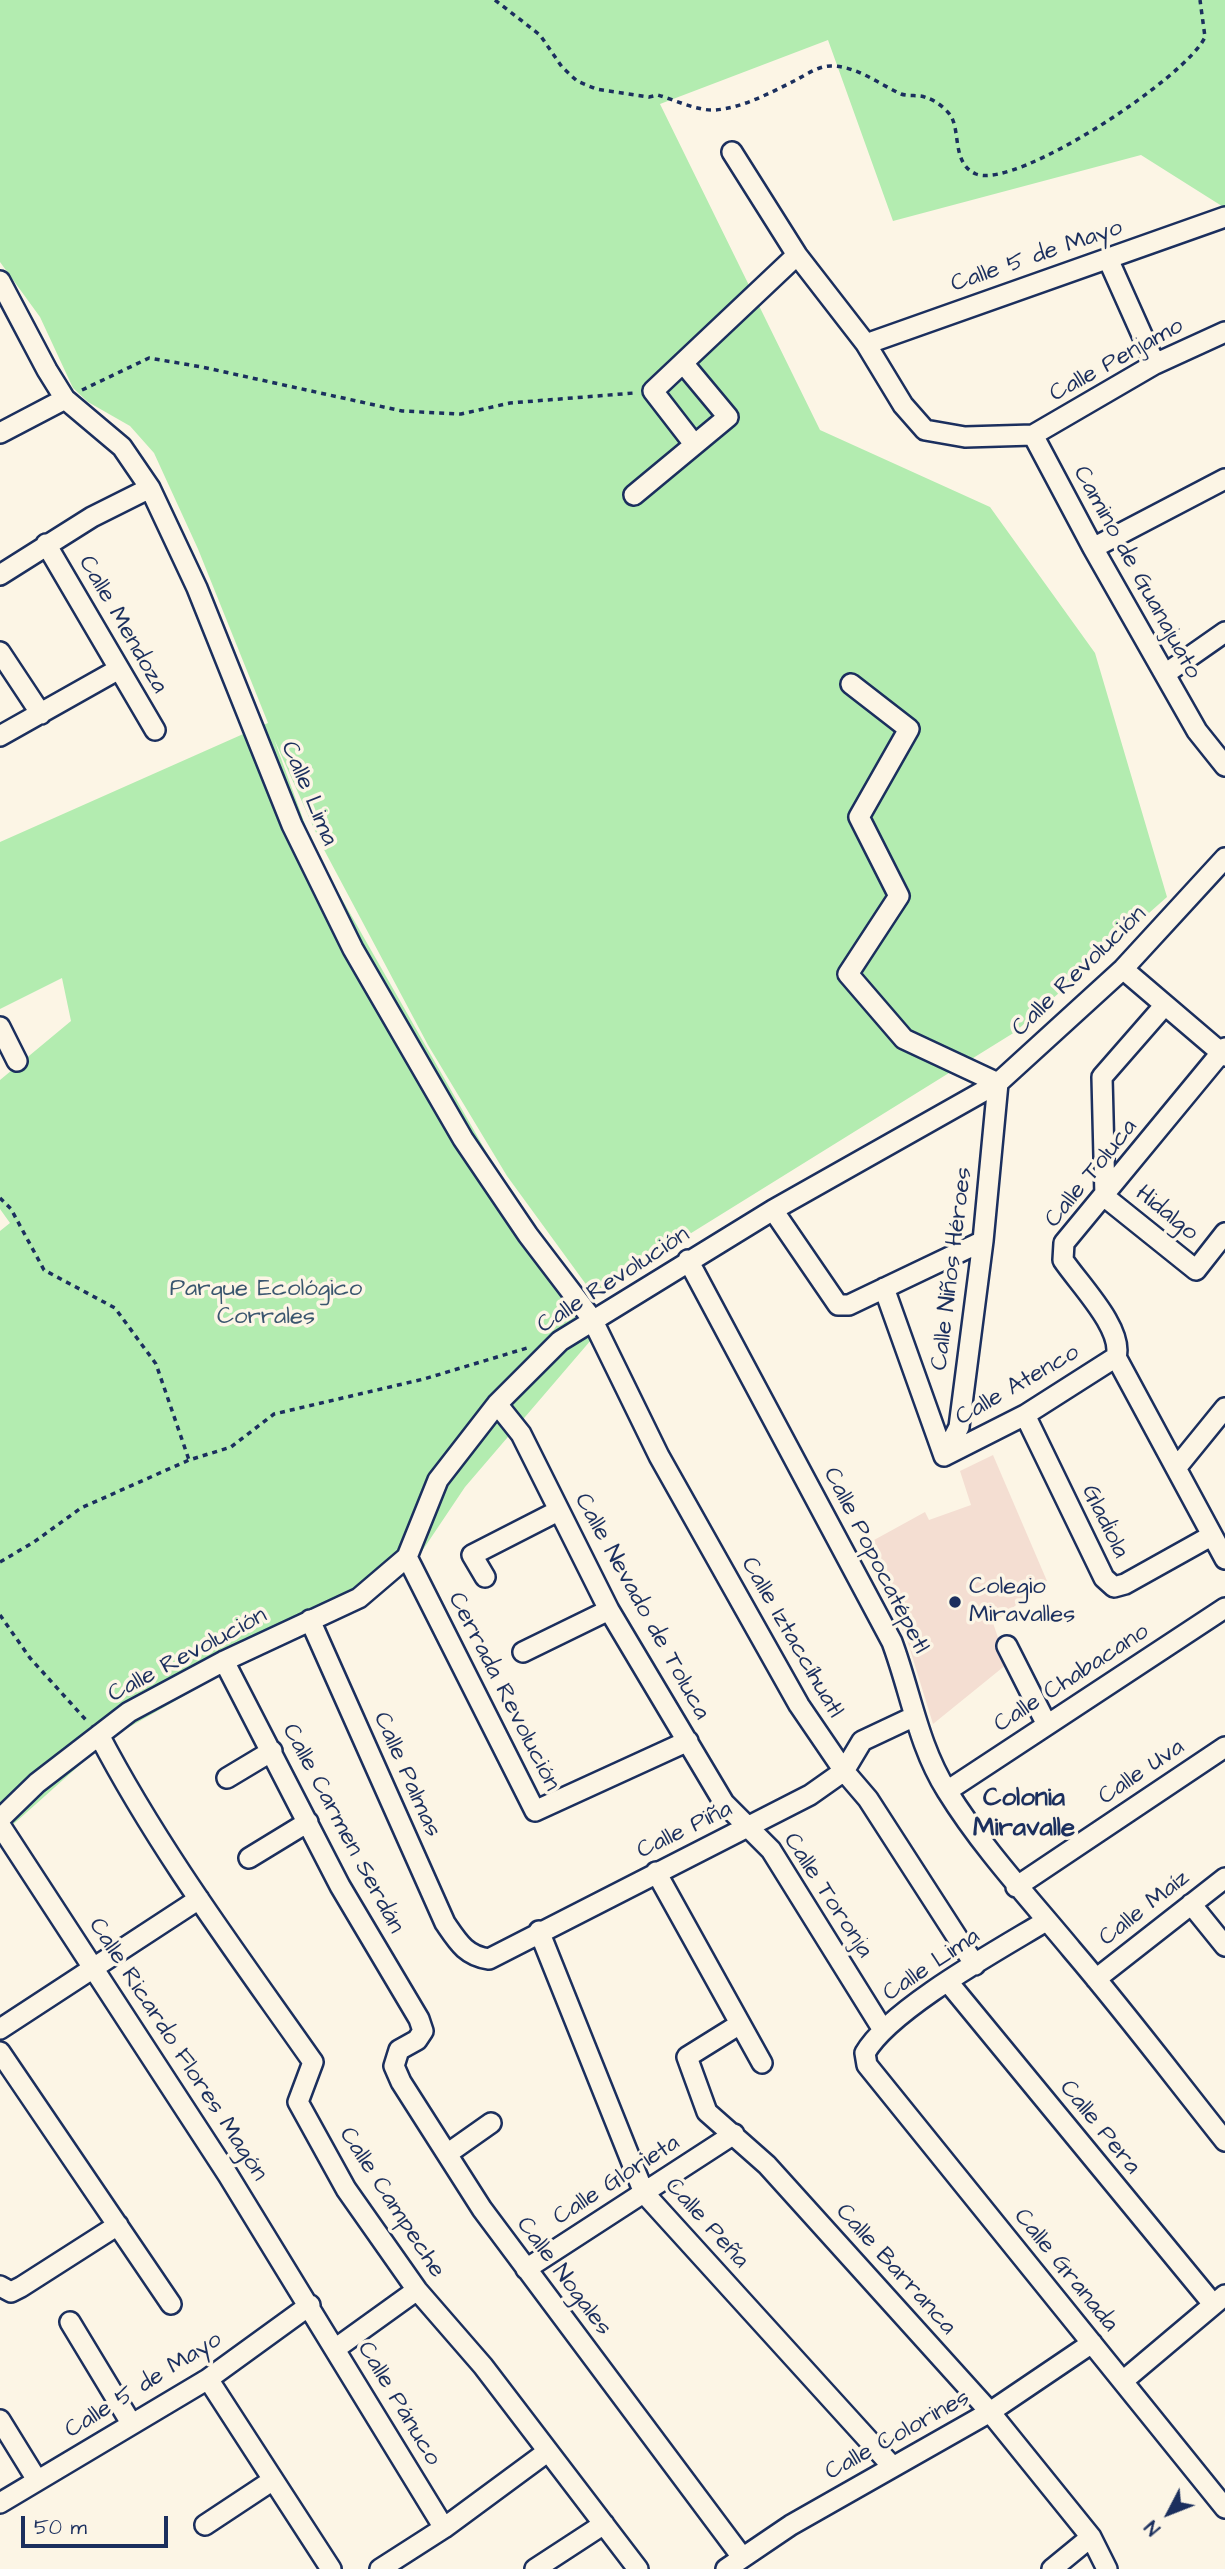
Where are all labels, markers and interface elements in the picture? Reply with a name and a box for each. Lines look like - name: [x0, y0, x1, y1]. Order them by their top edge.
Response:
- street label: Calle 5 de Mayo: [947, 214, 1127, 300]
- street label: Calle Penjamo: [1045, 312, 1189, 410]
- street label: Camino de Guanajuato: [1066, 462, 1206, 684]
- street label: Calle Mendoza: [71, 551, 173, 699]
- street label: Calle Lima: [273, 738, 343, 850]
- street label: Calle Revolución: [1007, 901, 1153, 1043]
- street label: Calle Toluca: [1040, 1114, 1144, 1234]
- street label: Calle Niños Héroes: [926, 1166, 980, 1372]
- street label: Hidalgo: [1129, 1180, 1203, 1248]
- street label: Calle Revolución: [532, 1221, 696, 1341]
- park label: Parque Ecológico Corrales: [170, 1276, 362, 1332]
- street label: Calle Atenco: [951, 1339, 1085, 1433]
- street label: Calle Popocatépetl: [816, 1463, 934, 1659]
- street label: Gladiola: [1074, 1481, 1134, 1563]
- street label: Calle Nevado de Toluca: [567, 1489, 715, 1725]
- street label: Calle Iztaccíhuatl: [733, 1553, 849, 1723]
- place label: Colegio Miravalles: [969, 1574, 1075, 1630]
- street label: Cerrada Revolución: [440, 1588, 566, 1796]
- marker: Colegio Miravalles: [947, 1594, 963, 1610]
- street label: Calle Revolución: [104, 1602, 272, 1710]
- street label: Calle Chabacano: [989, 1618, 1155, 1740]
- street label: Calle Palmas: [366, 1708, 446, 1842]
- street label: Calle Carmen Serdán: [275, 1719, 409, 1939]
- street label: Calle Uva: [1094, 1734, 1190, 1812]
- district label: Colonia Miravalle: [973, 1784, 1075, 1846]
- street label: Calle Piña: [633, 1796, 737, 1866]
- street label: Calle Toronja: [776, 1828, 878, 1964]
- street label: Calle Maíz: [1094, 1865, 1196, 1953]
- street label: Calle Ricardo Flores Magón: [81, 1913, 273, 2187]
- street label: Calle Lima: [878, 1923, 986, 2009]
- street label: Calle Pera: [1052, 2075, 1146, 2181]
- street label: Calle Campeche: [332, 2122, 450, 2284]
- street label: Calle Glorieta: [548, 2129, 686, 2233]
- street label: Calle Peña: [658, 2173, 754, 2275]
- street label: Calle Barranca: [829, 2198, 961, 2342]
- street label: Calle Granada: [1007, 2204, 1123, 2338]
- street label: Calle Nogales: [509, 2212, 617, 2342]
- street label: Calle 5 de Mayo: [60, 2326, 228, 2446]
- street label: Calle Pánuco: [350, 2337, 446, 2471]
- street label: Calle Colorines: [821, 2384, 975, 2488]
- north arrow: [1134, 2478, 1204, 2548]
- scale bar: [24, 2502, 172, 2546]
- text: 50 m: [34, 2513, 87, 2542]
- text: N: [1139, 2514, 1167, 2541]

